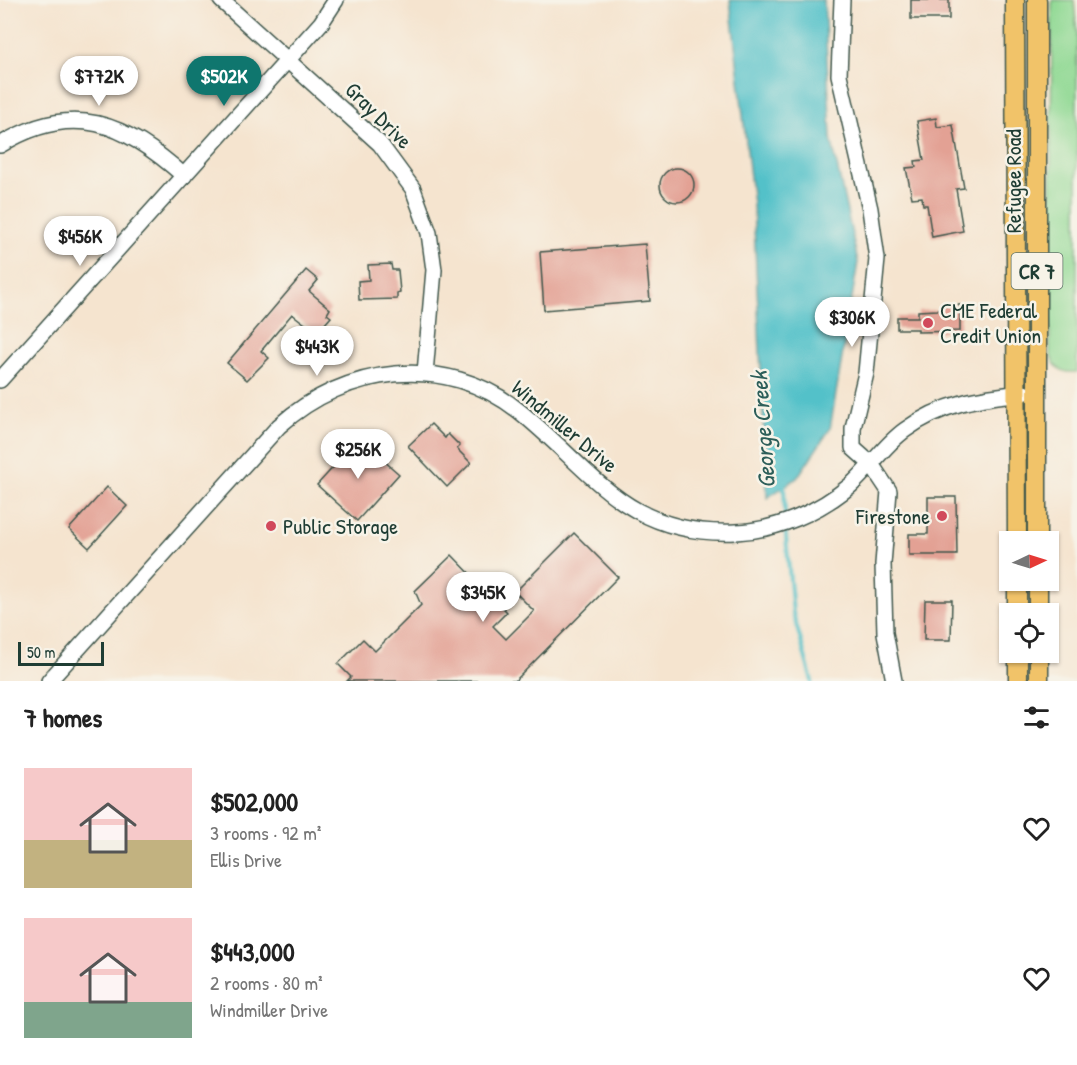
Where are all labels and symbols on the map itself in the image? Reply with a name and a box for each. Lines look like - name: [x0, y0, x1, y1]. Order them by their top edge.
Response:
- pin: $772K: [57, 56, 141, 107]
- pin: $502K: [182, 56, 266, 107]
- street label: Gray Drive: [339, 75, 419, 155]
- street label: Refugee Road: [998, 129, 1028, 233]
- pin: $456K: [38, 216, 122, 267]
- road number: CR 7: [1012, 253, 1062, 289]
- place label: CME Federal Credit Union: [940, 295, 1041, 350]
- pin: $306K: [810, 297, 894, 348]
- marker: CME Federal Credit Union: [921, 316, 935, 330]
- pin: $443K: [275, 326, 359, 377]
- water label: George Creek: [742, 368, 783, 490]
- street label: Windmiller Drive: [506, 373, 625, 479]
- pin: $256K: [316, 429, 400, 480]
- place label: Firestone: [855, 501, 930, 531]
- marker: Firestone: [935, 509, 949, 523]
- place label: Public Storage: [283, 511, 398, 541]
- marker: Public Storage: [264, 519, 278, 533]
- north arrow: [999, 531, 1059, 591]
- pin: $345K: [441, 572, 525, 623]
- scale bar: [18, 639, 104, 666]

